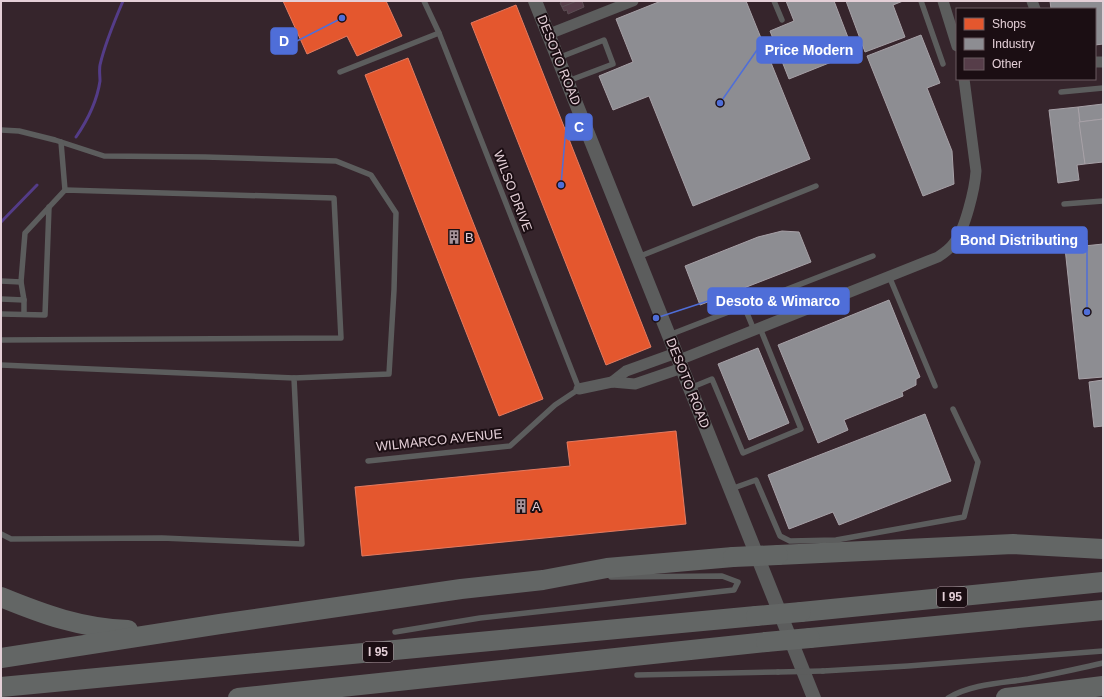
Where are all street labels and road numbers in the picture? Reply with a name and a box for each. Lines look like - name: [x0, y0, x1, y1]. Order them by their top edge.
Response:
- street label: DESOTO ROAD: [534, 13, 584, 107]
- street label: WILSO DRIVE: [491, 149, 535, 234]
- street label: DESOTO ROAD: [663, 336, 713, 430]
- street label: WILMARCO AVENUE: [375, 426, 503, 454]
- road number: I 95: [937, 587, 967, 607]
- road number: I 95: [363, 642, 393, 662]

